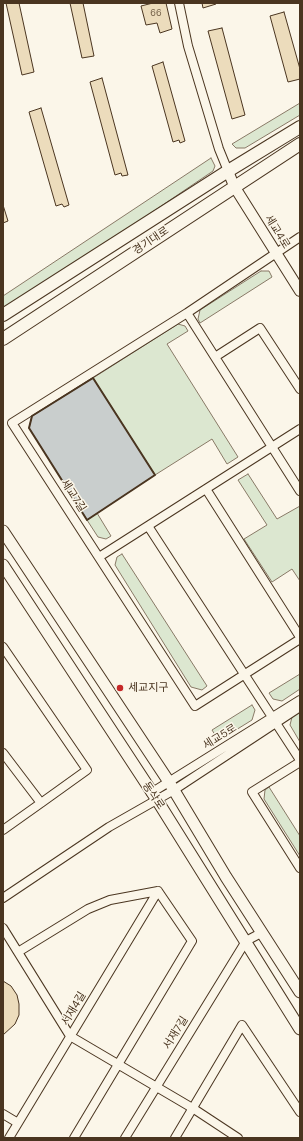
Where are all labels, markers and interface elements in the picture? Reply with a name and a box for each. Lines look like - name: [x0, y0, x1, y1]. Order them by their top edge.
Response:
- house number: 66: [150, 9, 162, 19]
- street label: 세교4로: [262, 213, 292, 251]
- street label: 경기대로: [131, 224, 171, 258]
- street label: 세교7길: [58, 477, 88, 515]
- place label: 세교지구: [128, 681, 168, 695]
- marker: 세교지구: [115, 683, 125, 693]
- street label: 세교5로: [201, 722, 239, 752]
- street label: 동삭로: [139, 780, 167, 812]
- street label: 서재4길: [59, 990, 89, 1028]
- street label: 서재7길: [161, 1014, 191, 1052]

